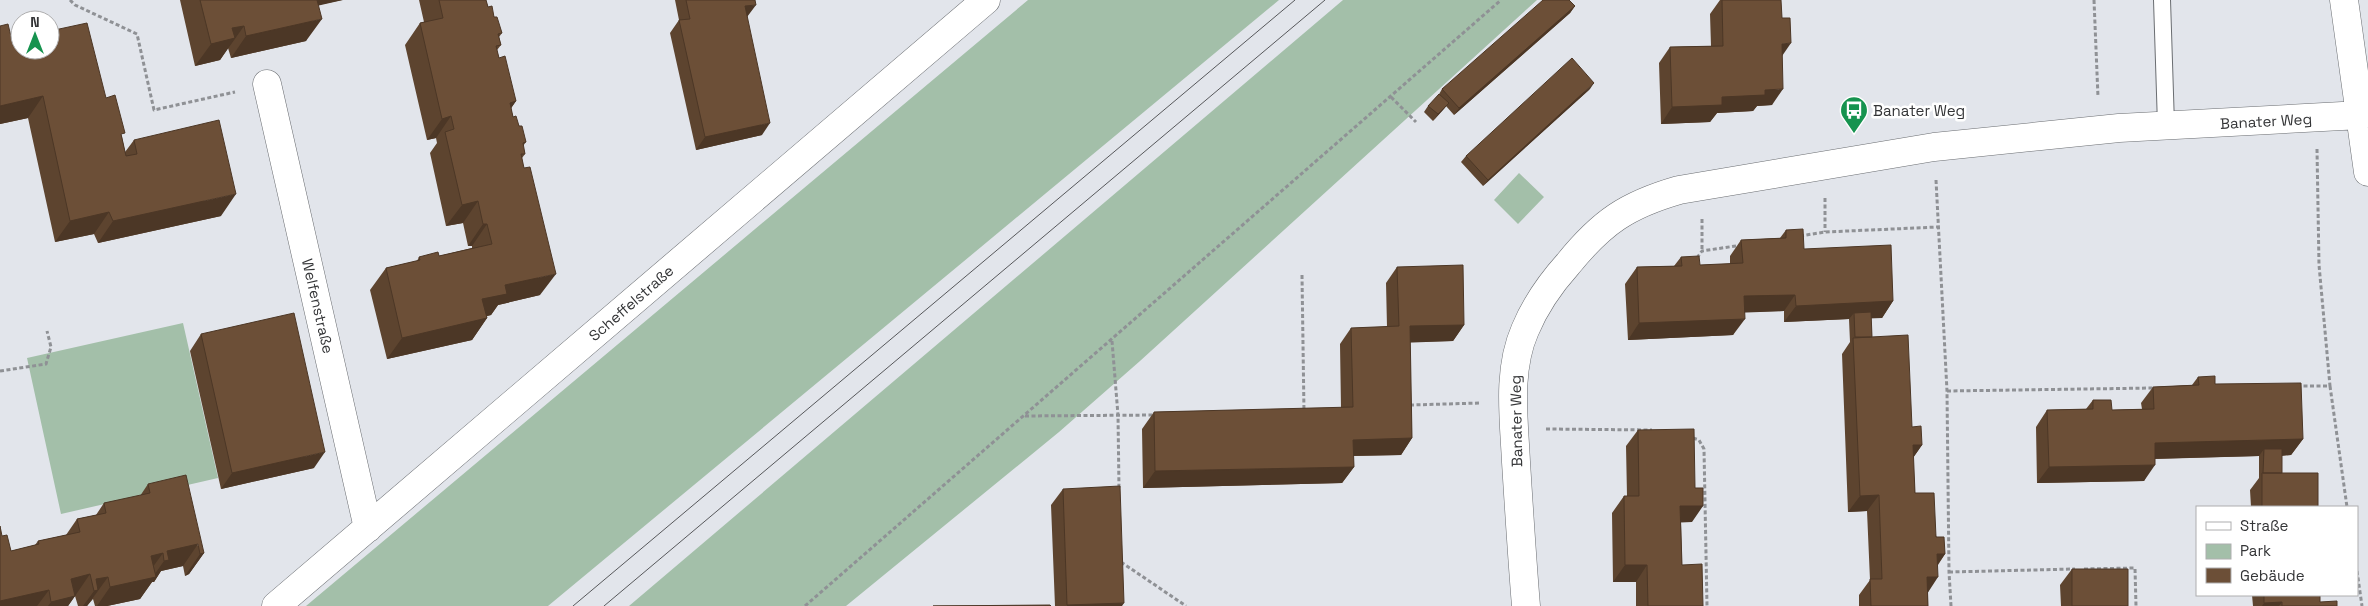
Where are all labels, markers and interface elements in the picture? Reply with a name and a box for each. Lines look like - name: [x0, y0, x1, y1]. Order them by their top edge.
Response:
- north arrow: [10, 10, 60, 60]
- text: N: [30, 13, 40, 31]
- bus stop icon: Banater Weg: [1839, 95, 1869, 134]
- place label: Banater Weg: [1873, 101, 1965, 120]
- street label: Banater Weg: [2219, 109, 2313, 133]
- street label: Welfenstraße: [298, 257, 338, 355]
- street label: Scheffelstraße: [585, 261, 678, 345]
- street label: Banater Weg: [1506, 375, 1526, 467]
- legend: [2196, 506, 2358, 596]
- text: Straße: [2240, 516, 2289, 535]
- text: Park: [2240, 541, 2271, 560]
- text: Gebäude: [2240, 566, 2305, 585]

